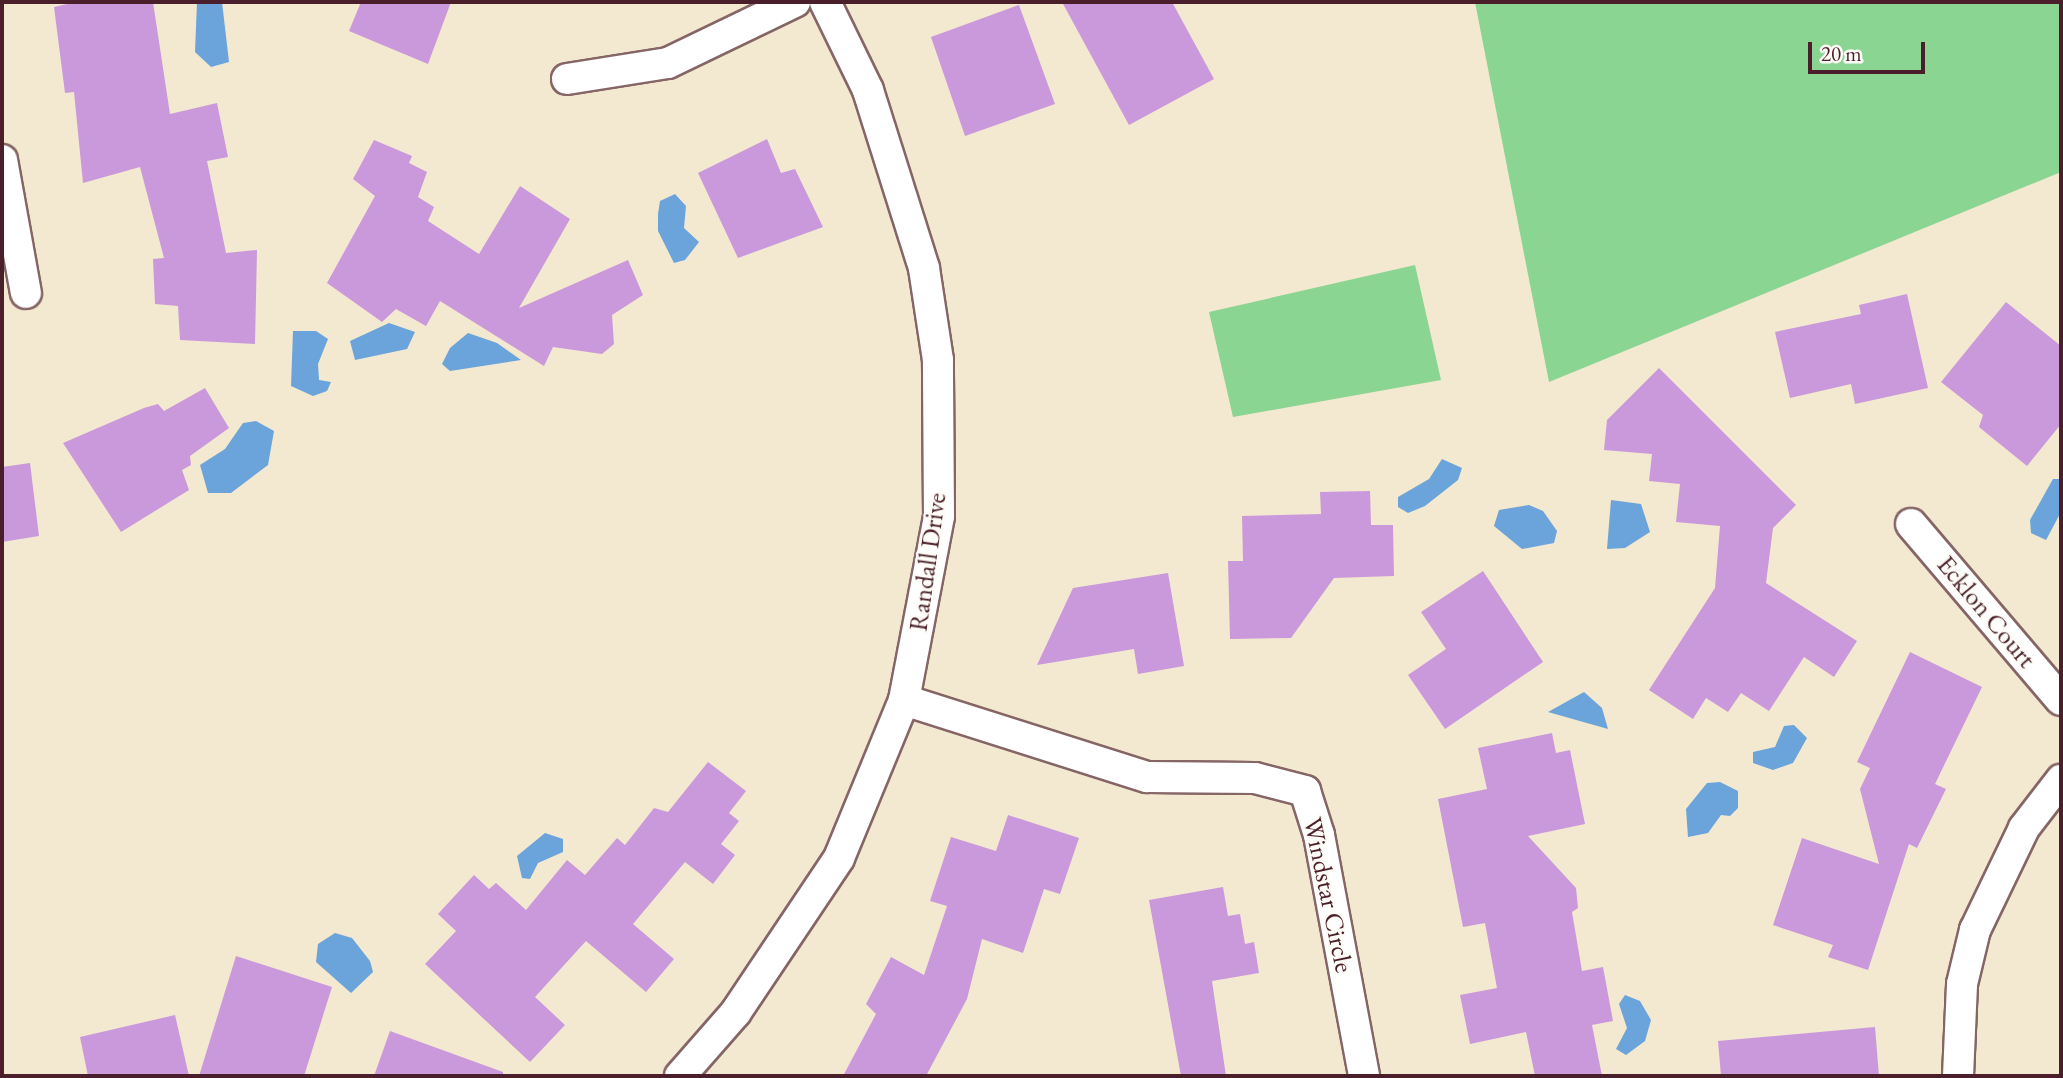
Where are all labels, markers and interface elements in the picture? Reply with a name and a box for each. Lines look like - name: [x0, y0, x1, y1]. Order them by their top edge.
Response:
- scale bar: [1811, 28, 1928, 72]
- text: 20 m: [1821, 40, 1862, 67]
- street label: Randall Drive: [903, 491, 953, 633]
- street label: Ecklon Court: [1930, 550, 2042, 674]
- street label: Windstar Circle: [1296, 815, 1360, 975]

